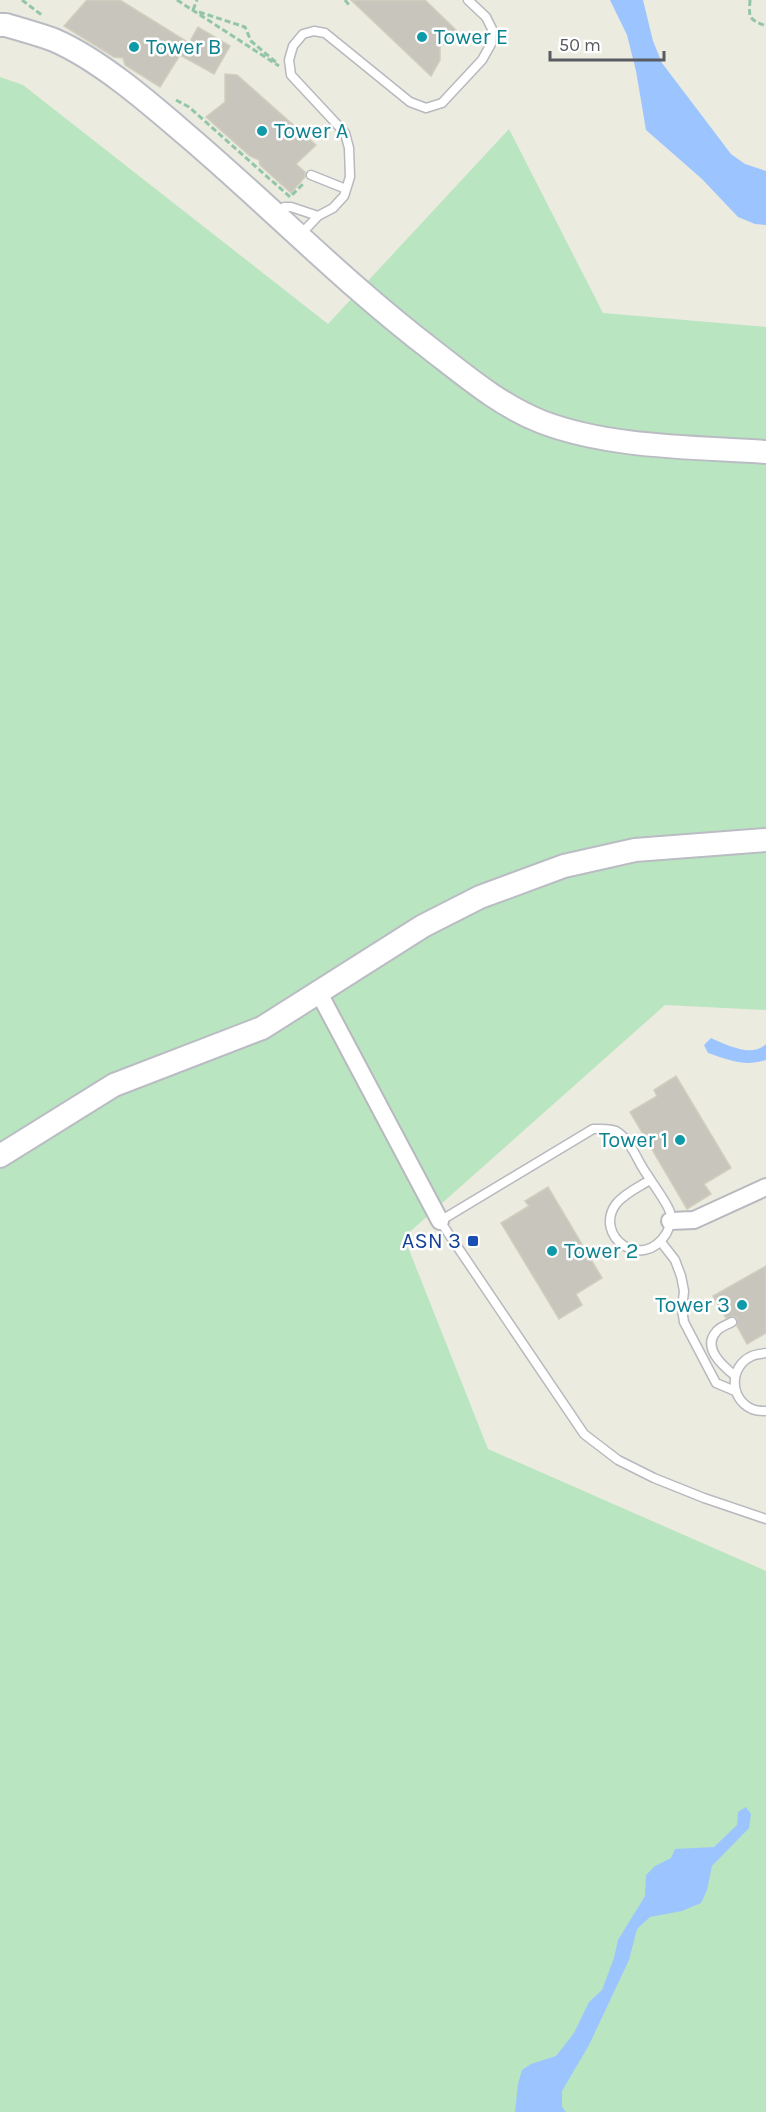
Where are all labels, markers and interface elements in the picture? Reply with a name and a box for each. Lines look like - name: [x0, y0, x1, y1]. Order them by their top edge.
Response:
- place label: Tower E: [434, 24, 508, 50]
- scale bar: [550, 24, 664, 62]
- marker: Tower E: [415, 30, 429, 44]
- place label: Tower B: [146, 34, 221, 60]
- text: 50 m: [559, 34, 601, 56]
- marker: Tower B: [127, 40, 141, 54]
- place label: Tower A: [274, 118, 349, 144]
- marker: Tower A: [255, 124, 269, 138]
- place label: Tower 1: [599, 1127, 668, 1153]
- marker: Tower 1: [673, 1133, 687, 1147]
- place label: ASN 3: [402, 1228, 461, 1254]
- marker: ASN 3: [466, 1234, 480, 1248]
- place label: Tower 2: [564, 1238, 638, 1264]
- marker: Tower 2: [545, 1244, 559, 1258]
- place label: Tower 3: [655, 1292, 730, 1318]
- marker: Tower 3: [735, 1298, 749, 1312]

